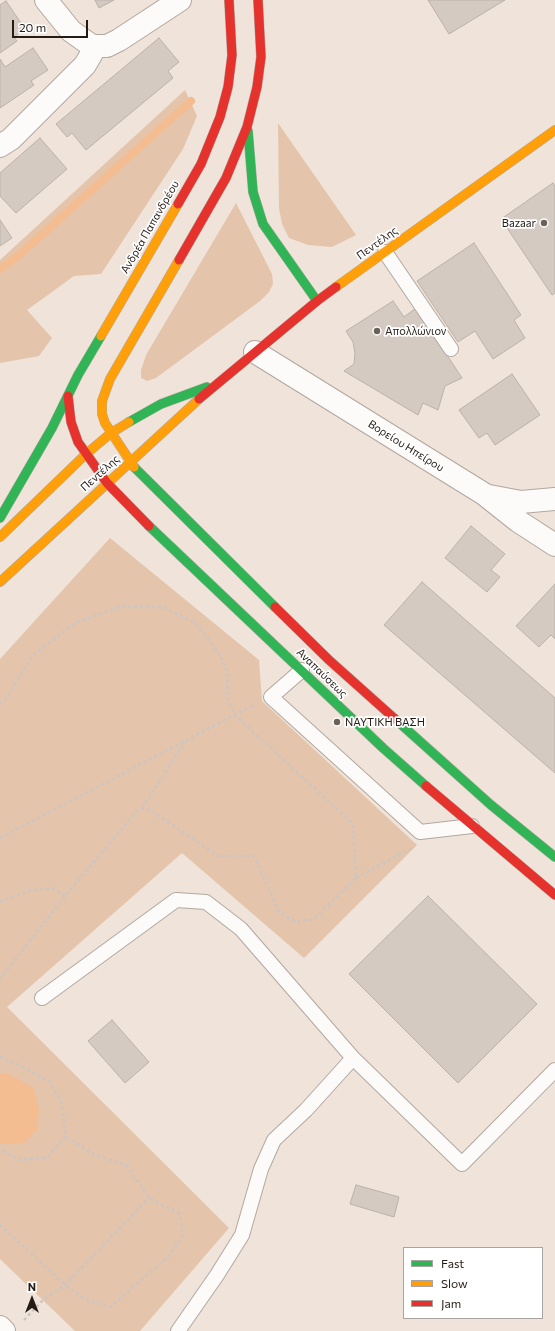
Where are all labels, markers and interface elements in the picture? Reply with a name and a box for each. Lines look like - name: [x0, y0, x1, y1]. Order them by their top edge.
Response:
- scale bar: [14, 12, 90, 38]
- text: 20 m: [19, 20, 46, 34]
- street label: Ανδρέα Παπανδρέου: [118, 178, 182, 276]
- place label: Bazaar: [502, 216, 536, 230]
- marker: Bazaar: [539, 218, 549, 228]
- street label: Πεντέλης: [354, 224, 400, 262]
- place label: Απολλώνιον: [385, 324, 446, 338]
- marker: Απολλώνιον: [372, 326, 382, 336]
- street label: Βορείου Ηπείρου: [366, 417, 446, 475]
- street label: Πεντέλης: [78, 452, 122, 494]
- street label: Αναπαύσεως: [294, 646, 350, 700]
- place label: ΝΑΥΤΙΚΗ ΒΑΣΗ: [345, 715, 425, 729]
- marker: ΝΑΥΤΙΚΗ ΒΑΣΗ: [332, 717, 342, 727]
- legend: [403, 1247, 543, 1319]
- text: Fast: [441, 1256, 464, 1270]
- text: Slow: [441, 1276, 468, 1290]
- north arrow: [12, 1279, 52, 1319]
- text: N: [28, 1280, 36, 1293]
- text: Jam: [441, 1296, 461, 1310]

